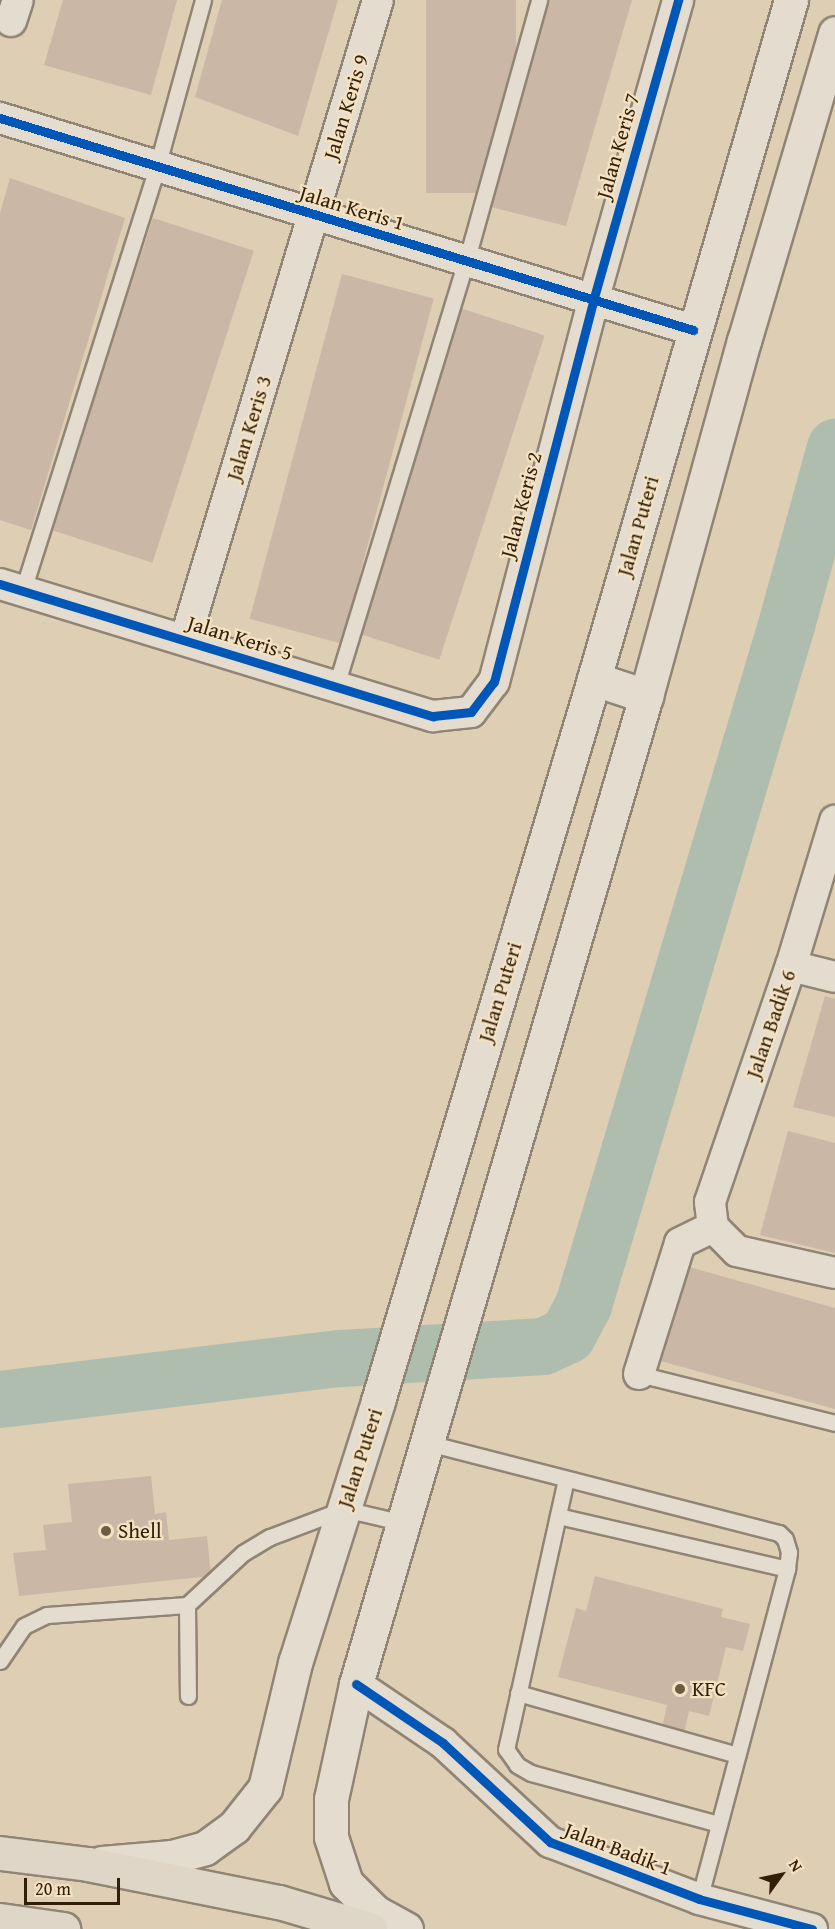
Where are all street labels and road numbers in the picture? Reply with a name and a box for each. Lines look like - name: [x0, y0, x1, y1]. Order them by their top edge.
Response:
- street label: Jalan Keris 9: [318, 51, 374, 163]
- street label: Jalan Keris 7: [591, 90, 645, 202]
- street label: Jalan Keris 1: [296, 180, 408, 236]
- street label: Jalan Keris 3: [221, 372, 277, 484]
- street label: Jalan Keris 2: [495, 449, 547, 561]
- street label: Jalan Puteri: [612, 473, 664, 579]
- street label: Jalan Keris 5: [184, 610, 296, 666]
- street label: Jalan Puteri: [473, 939, 527, 1045]
- street label: Jalan Badik 6: [741, 966, 801, 1082]
- street label: Jalan Puteri: [332, 1405, 388, 1511]
- street label: Jalan Badik 1: [561, 1817, 675, 1881]

